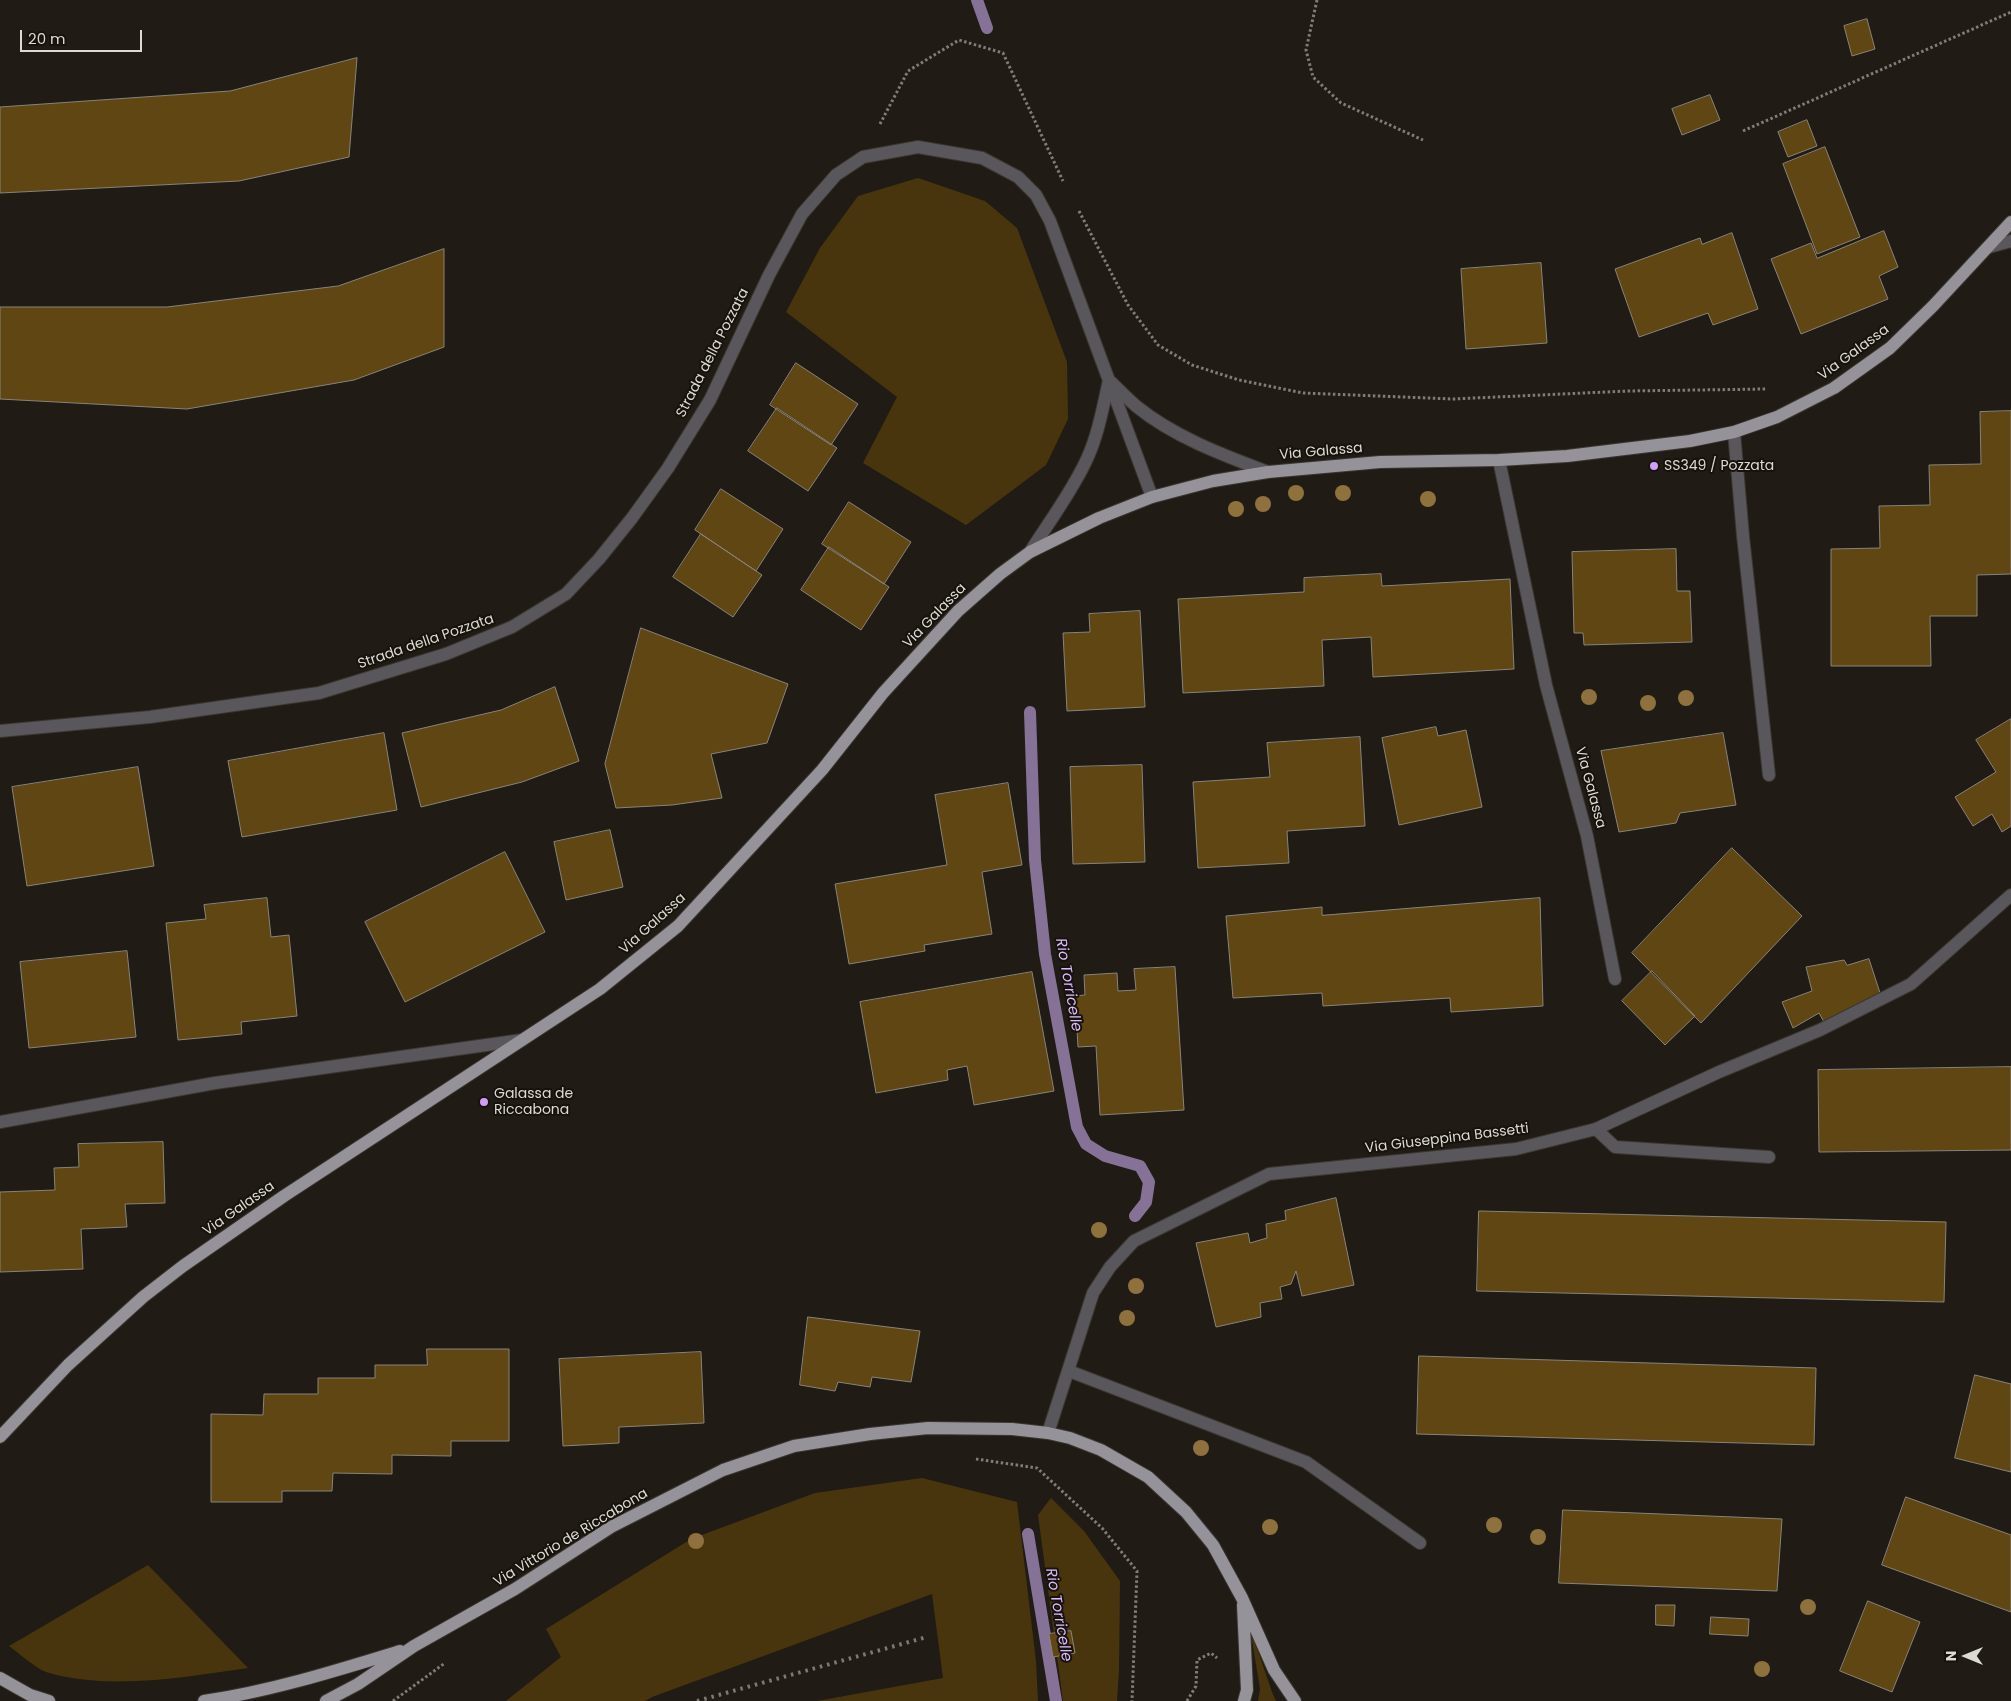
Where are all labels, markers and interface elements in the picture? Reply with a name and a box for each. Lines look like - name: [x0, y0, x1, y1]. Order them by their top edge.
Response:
- scale bar: [22, 20, 145, 52]
- text: 20 m: [28, 28, 66, 49]
- street label: Strada della Pozzata: [673, 286, 753, 420]
- street label: Via Galassa: [1815, 322, 1893, 384]
- street label: Via Galassa: [1279, 440, 1363, 464]
- place label: SS349 / Pozzata: [1664, 458, 1774, 474]
- marker: SS349 / Pozzata: [1648, 460, 1660, 472]
- street label: Via Galassa: [900, 580, 970, 652]
- street label: Strada della Pozzata: [356, 611, 496, 673]
- street label: Via Galassa: [1571, 746, 1609, 830]
- street label: Via Galassa: [616, 890, 690, 958]
- water label: Rio Torricelle: [1051, 937, 1085, 1033]
- place label: Galassa de Riccabona: [494, 1086, 573, 1118]
- marker: Galassa de Riccabona: [478, 1096, 490, 1108]
- street label: Via Giuseppina Bassetti: [1364, 1121, 1530, 1157]
- street label: Via Galassa: [200, 1178, 278, 1240]
- street label: Via Vittorio de Riccabona: [491, 1485, 651, 1591]
- water label: Rio Torricelle: [1041, 1567, 1075, 1663]
- north arrow: [1941, 1631, 1991, 1681]
- text: N: [1941, 1651, 1961, 1661]

